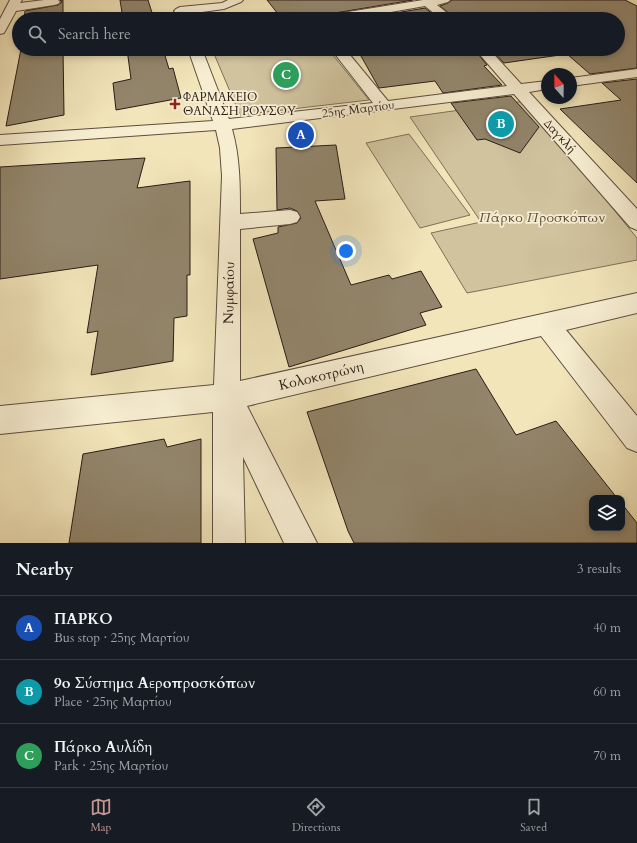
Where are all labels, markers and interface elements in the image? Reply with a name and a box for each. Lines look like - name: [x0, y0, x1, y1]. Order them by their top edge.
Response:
- search box: [12, 12, 625, 56]
- icon: search: [26, 23, 48, 45]
- text: Search here: [58, 24, 131, 44]
- pin: C: [273, 60, 299, 90]
- north arrow: [541, 68, 577, 104]
- place label: ΦΑΡΜΑΚΕΙΟ ΘΑΝΑΣΗ ΡΟΥΣΟΥ: [183, 89, 296, 119]
- street label: 25ης Μαρτίου: [321, 97, 395, 121]
- marker: ΦΑΡΜΑΚΕΙΟ ΘΑΝΑΣΗ ΡΟΥΣΟΥ: [170, 99, 180, 109]
- pin: B: [488, 109, 514, 139]
- street label: Δαγκλή: [540, 115, 580, 157]
- pin: A: [288, 120, 314, 150]
- park label: Πάρκο Προσκόπων: [479, 208, 605, 227]
- your location: [336, 241, 356, 261]
- street label: Νυμφαίου: [219, 262, 239, 324]
- street label: Κολοκοτρώνη: [277, 357, 365, 395]
- map controls: [589, 495, 625, 531]
- button: layers: [589, 495, 625, 531]
- text: Nearby: [16, 558, 73, 581]
- text: 3 results: [577, 560, 621, 578]
- text: ΠΑΡΚΟ: [54, 609, 113, 629]
- text: A: [24, 619, 34, 637]
- text: 40 m: [593, 619, 621, 637]
- text: Bus stop · 25ης Μαρτίου: [54, 629, 190, 647]
- text: 9ο Σύστημα Αεροπροσκόπων: [54, 673, 255, 693]
- text: B: [24, 683, 34, 701]
- text: 60 m: [593, 683, 621, 701]
- text: Place · 25ης Μαρτίου: [54, 693, 172, 711]
- text: Πάρκο Αυλίδη: [54, 737, 152, 757]
- text: C: [24, 747, 34, 765]
- text: 70 m: [593, 747, 621, 765]
- text: Park · 25ης Μαρτίου: [54, 757, 168, 775]
- tab: Map: [90, 796, 112, 835]
- tab: Directions: [292, 796, 340, 835]
- tab: Saved: [520, 796, 547, 835]

